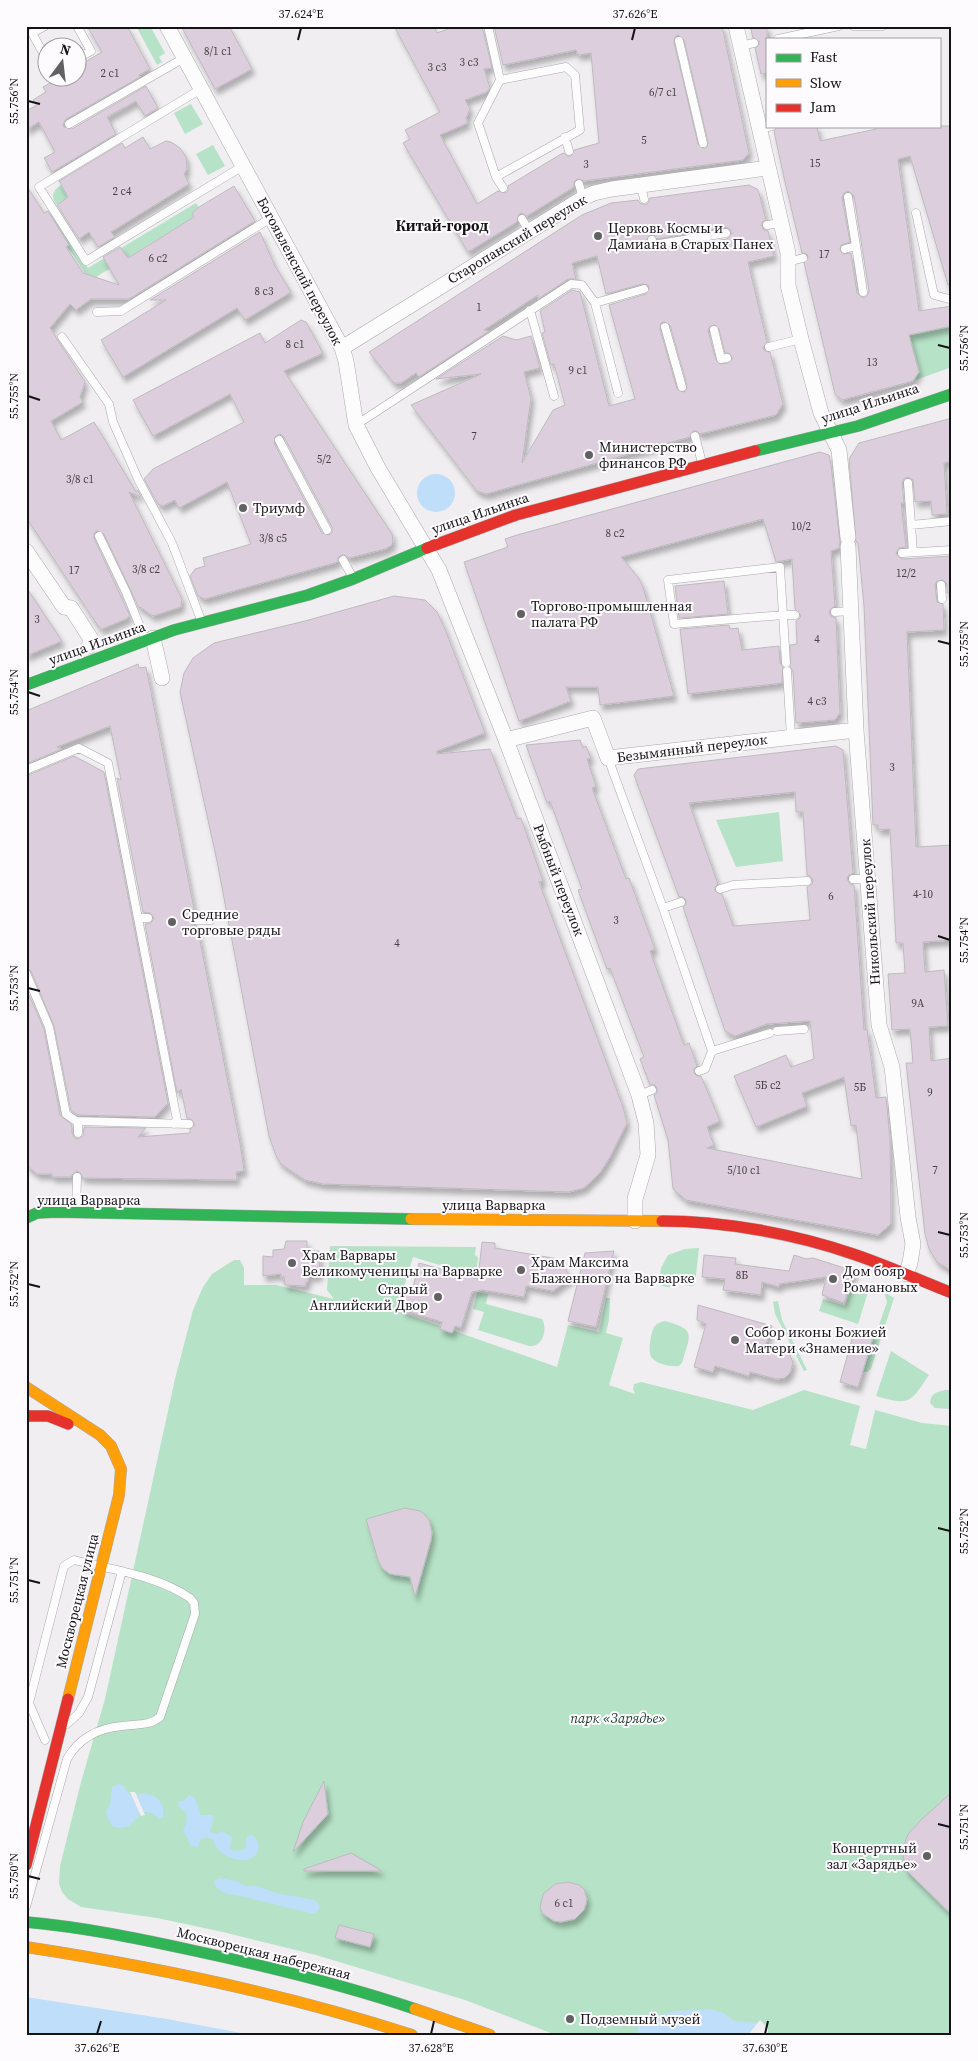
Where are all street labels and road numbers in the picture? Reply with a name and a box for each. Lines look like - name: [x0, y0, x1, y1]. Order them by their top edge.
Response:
- street label: Старопанский переулок: [444, 189, 591, 289]
- street label: Богоявленский переулок: [252, 193, 348, 349]
- street label: улица Ильинка: [819, 378, 922, 428]
- street label: улица Ильинка: [429, 487, 532, 539]
- street label: улица Ильинка: [46, 616, 149, 670]
- street label: Безымянный переулок: [616, 729, 769, 767]
- street label: Рыбный переулок: [528, 821, 590, 939]
- street label: Никольский переулок: [855, 838, 885, 986]
- street label: улица Варварка: [37, 1190, 142, 1210]
- street label: улица Варварка: [442, 1195, 547, 1215]
- street label: Москворецкая улица: [51, 1531, 104, 1670]
- street label: Москворецкая набережная: [175, 1922, 353, 1984]

